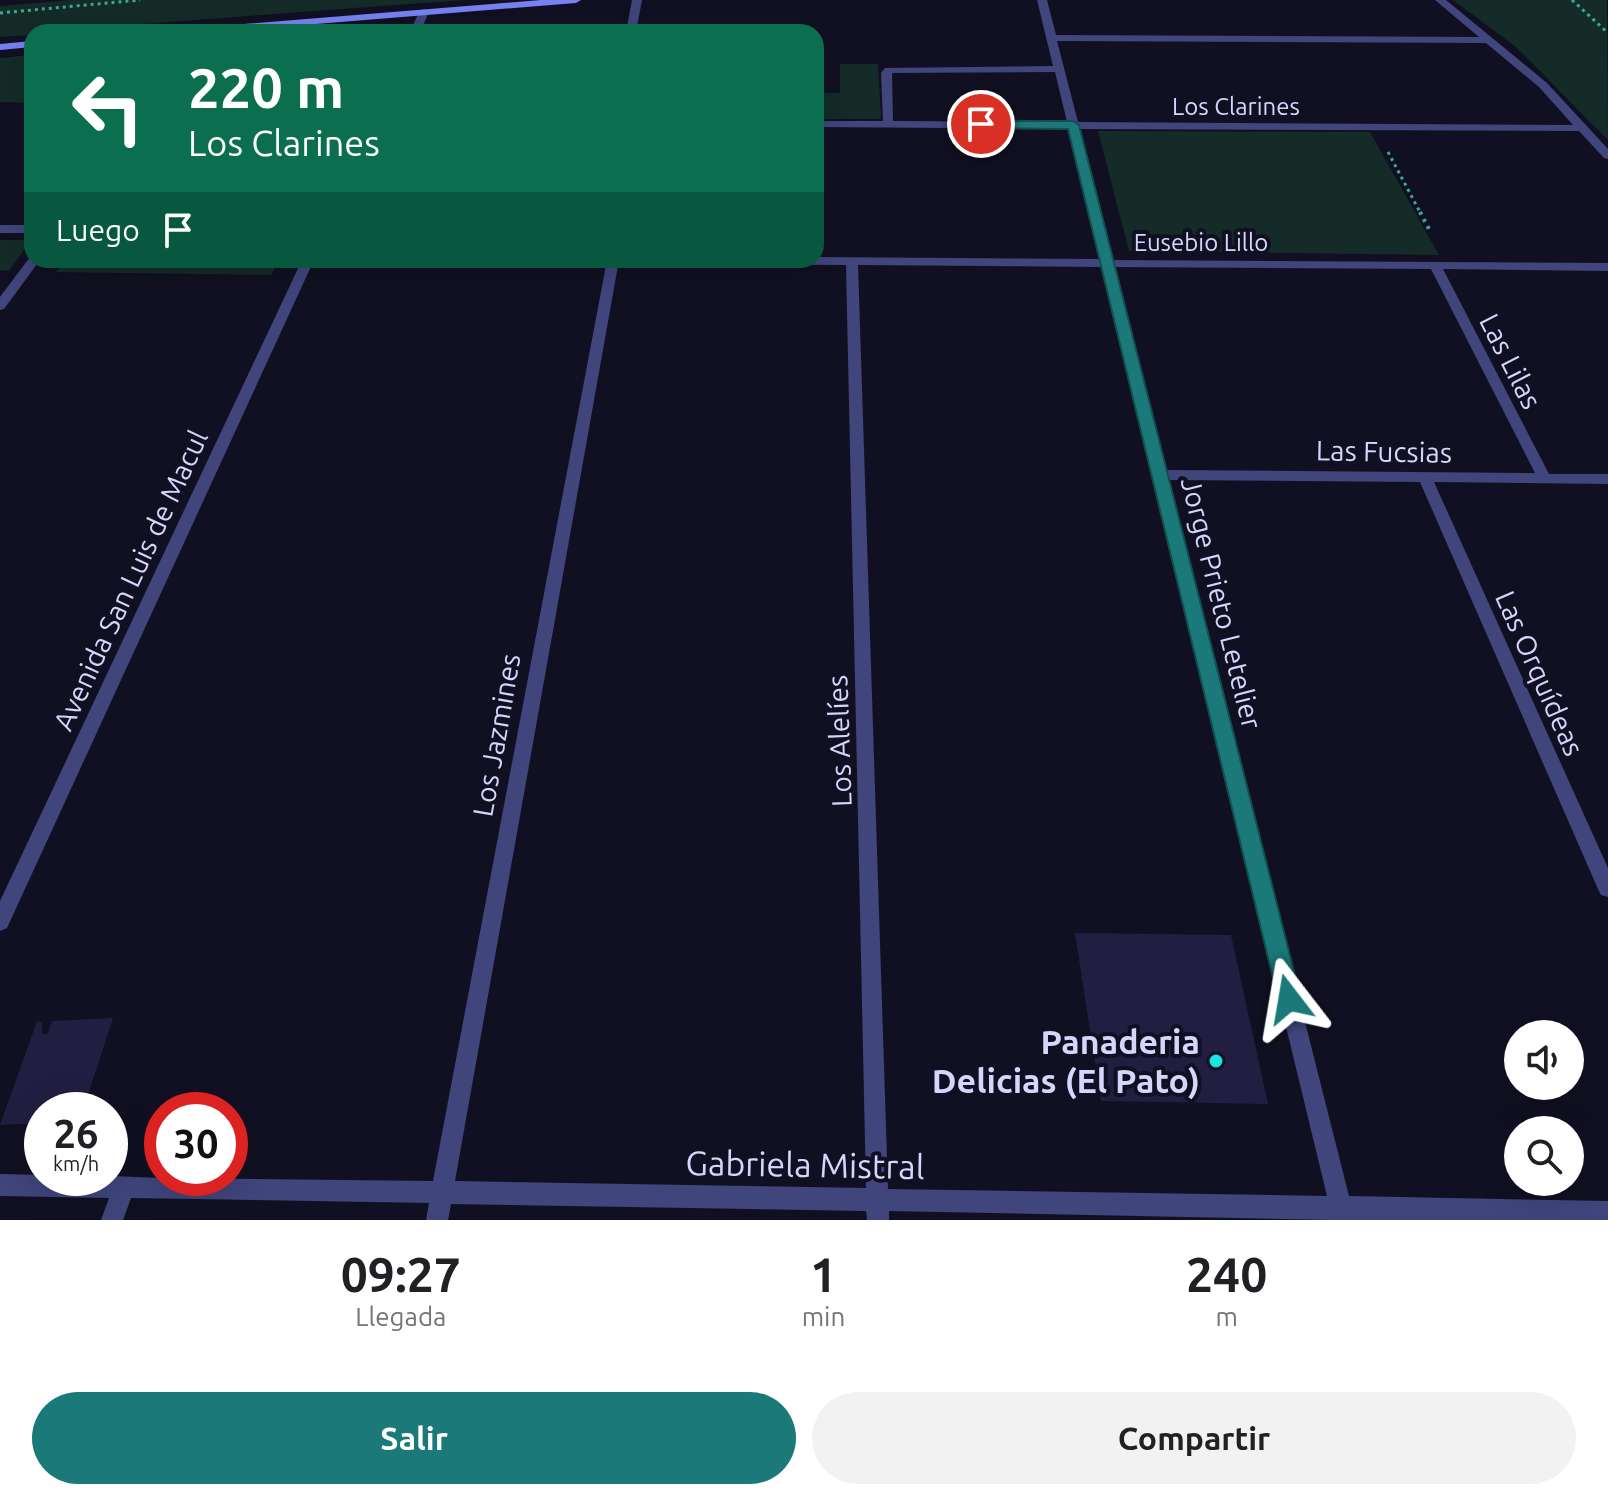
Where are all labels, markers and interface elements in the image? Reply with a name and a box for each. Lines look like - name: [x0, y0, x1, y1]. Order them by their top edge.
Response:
- icon: left: [56, 56, 160, 160]
- text: 220 m: [188, 56, 344, 119]
- pin: [947, 90, 1015, 158]
- street label: Los Clarines: [1172, 93, 1300, 120]
- icon: arrive: [959, 102, 1003, 146]
- text: Los Clarines: [188, 122, 380, 163]
- icon: arrive: [156, 208, 200, 252]
- text: Luego: [56, 213, 140, 247]
- street label: Eusebio Lillo: [1134, 229, 1268, 256]
- street label: Las Lilas: [1474, 308, 1548, 414]
- street label: Avenida San Luis de Macul: [47, 425, 213, 735]
- street label: Las Fucsias: [1316, 434, 1452, 468]
- street label: Jorge Prieto Letelier: [1176, 474, 1268, 732]
- street label: Las Orquídeas: [1490, 586, 1590, 760]
- street label: Los Jazmines: [466, 651, 526, 819]
- street label: Los Alelíes: [821, 675, 857, 807]
- position arrow: [1247, 957, 1331, 1041]
- map controls: [1504, 1020, 1584, 1196]
- button: sound: [1504, 1020, 1584, 1100]
- place label: Panaderia Delicias (El Pato): [932, 1022, 1200, 1100]
- marker: Panaderia Delicias (El Pato): [1207, 1052, 1225, 1070]
- speed limit sign: 30: [144, 1092, 248, 1196]
- text: 26: [53, 1111, 99, 1156]
- button: search: [1504, 1116, 1584, 1196]
- street label: Gabriela Mistral: [685, 1143, 925, 1185]
- text: km/h: [53, 1152, 99, 1175]
- text: 09:27: [341, 1247, 461, 1301]
- text: 1: [810, 1247, 837, 1301]
- text: 240: [1186, 1247, 1267, 1301]
- text: Llegada: [355, 1302, 446, 1331]
- text: min: [802, 1302, 845, 1331]
- text: m: [1215, 1302, 1238, 1331]
- button: Salir: [32, 1392, 796, 1484]
- button: Compartir: [812, 1392, 1576, 1484]

